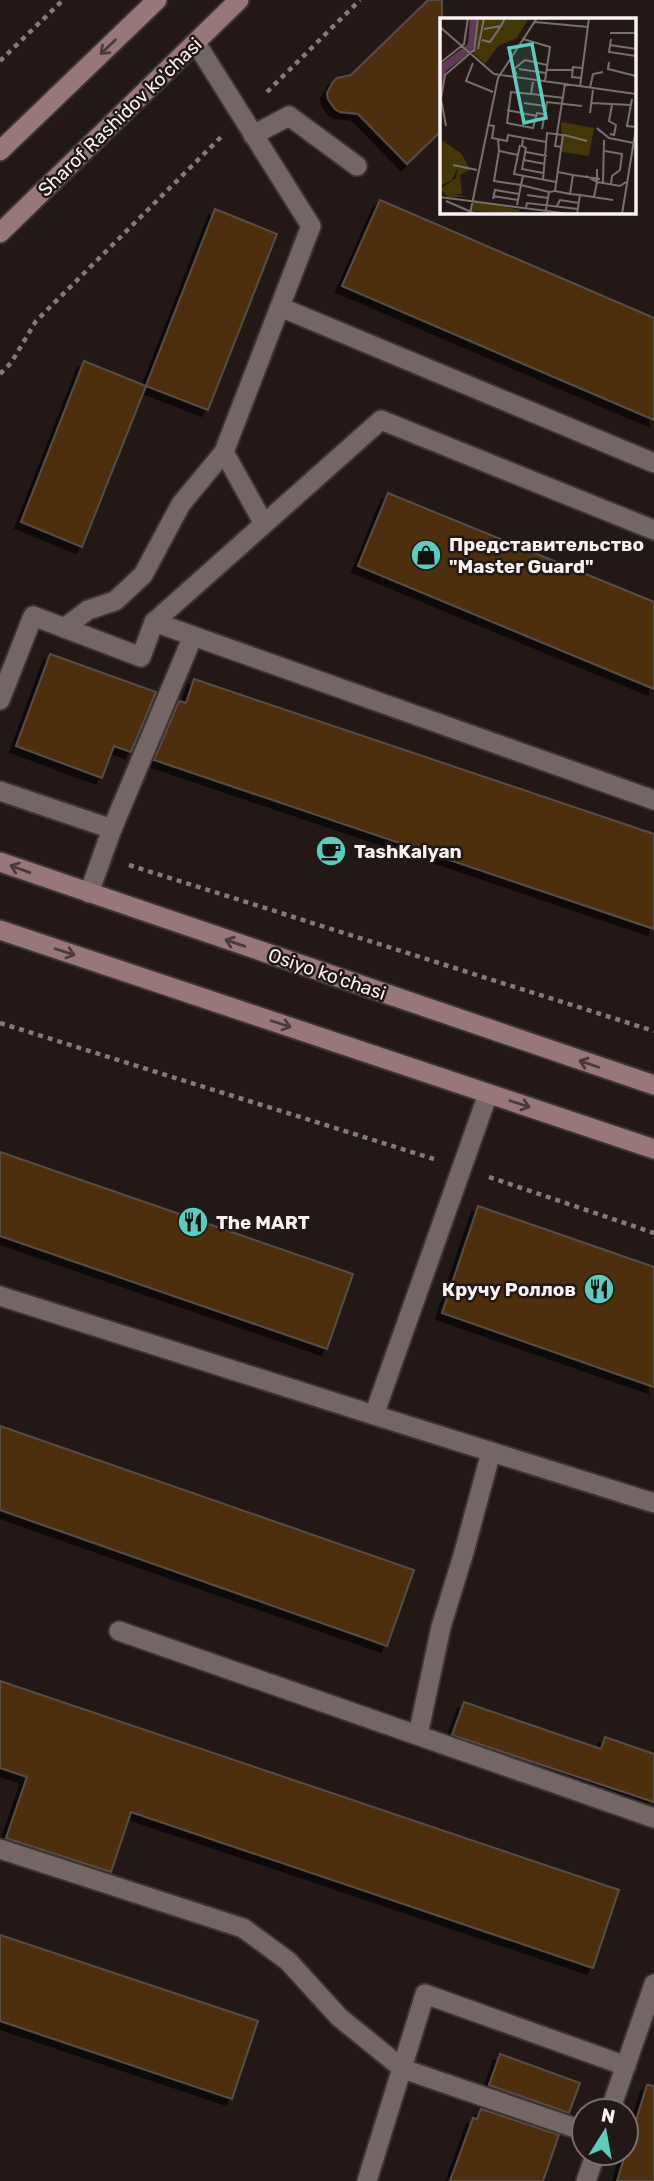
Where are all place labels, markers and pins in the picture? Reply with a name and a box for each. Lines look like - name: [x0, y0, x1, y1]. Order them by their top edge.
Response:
- place label: Представительство "Master Guard": [449, 533, 644, 578]
- shop icon: Представительство "Master Guard": [409, 538, 443, 572]
- cafe icon: TashKalyan: [314, 834, 348, 868]
- place label: TashKalyan: [354, 840, 462, 863]
- restaurant icon: The MART: [176, 1205, 210, 1239]
- place label: The MART: [216, 1211, 310, 1234]
- restaurant icon: Кручу Роллов: [582, 1272, 616, 1306]
- place label: Кручу Роллов: [442, 1278, 576, 1301]

